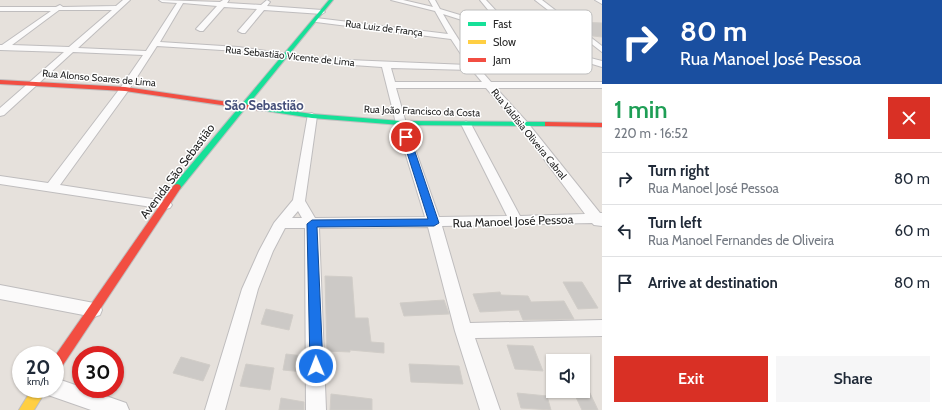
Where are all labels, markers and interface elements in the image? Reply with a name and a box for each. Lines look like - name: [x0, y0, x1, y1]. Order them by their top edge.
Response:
- legend: [460, 10, 592, 74]
- text: 80 m: [680, 14, 747, 48]
- icon: right: [614, 16, 666, 68]
- street label: Rua Luiz de França: [345, 17, 424, 39]
- text: Fast: [493, 17, 512, 31]
- text: Slow: [493, 35, 516, 49]
- street label: Rua Sebastião Vicente de Lima: [225, 43, 355, 69]
- text: Rua Manoel José Pessoa: [680, 48, 861, 70]
- text: Jam: [492, 53, 511, 67]
- street label: Rua Alonso Soares de Lima: [42, 67, 156, 89]
- street label: Rua Valdisia Oliveira Cabral: [488, 86, 570, 183]
- text: 1 min: [614, 95, 668, 124]
- district label: São Sebastião: [224, 97, 304, 113]
- button: close: [888, 97, 930, 139]
- street label: Rua João Francisco da Costa: [364, 102, 481, 120]
- street label: Avenida São Sebastião: [136, 120, 218, 221]
- pin: [389, 120, 423, 154]
- text: 220 m · 16:52: [614, 125, 688, 141]
- icon: arrive: [395, 126, 417, 148]
- text: Turn right: [648, 162, 709, 180]
- icon: right: [614, 168, 636, 190]
- text: 80 m: [894, 170, 930, 188]
- text: Rua Manoel José Pessoa: [648, 180, 779, 196]
- street label: Rua Manoel José Pessoa: [452, 211, 574, 231]
- text: Turn left: [648, 214, 702, 232]
- icon: left: [614, 220, 636, 242]
- text: 60 m: [894, 222, 930, 240]
- text: Rua Manoel Fernandes de Oliveira: [648, 232, 834, 248]
- icon: arrive: [614, 272, 636, 294]
- text: Arrive at destination: [648, 274, 778, 292]
- text: 80 m: [894, 274, 930, 292]
- position arrow: [295, 345, 337, 387]
- speed limit sign: 30: [72, 346, 124, 398]
- map controls: [546, 354, 590, 398]
- button: sound: [546, 354, 590, 398]
- text: 20: [26, 355, 50, 379]
- button: Exit: [614, 356, 768, 402]
- button: Share: [776, 356, 930, 402]
- text: km/h: [27, 375, 49, 388]

